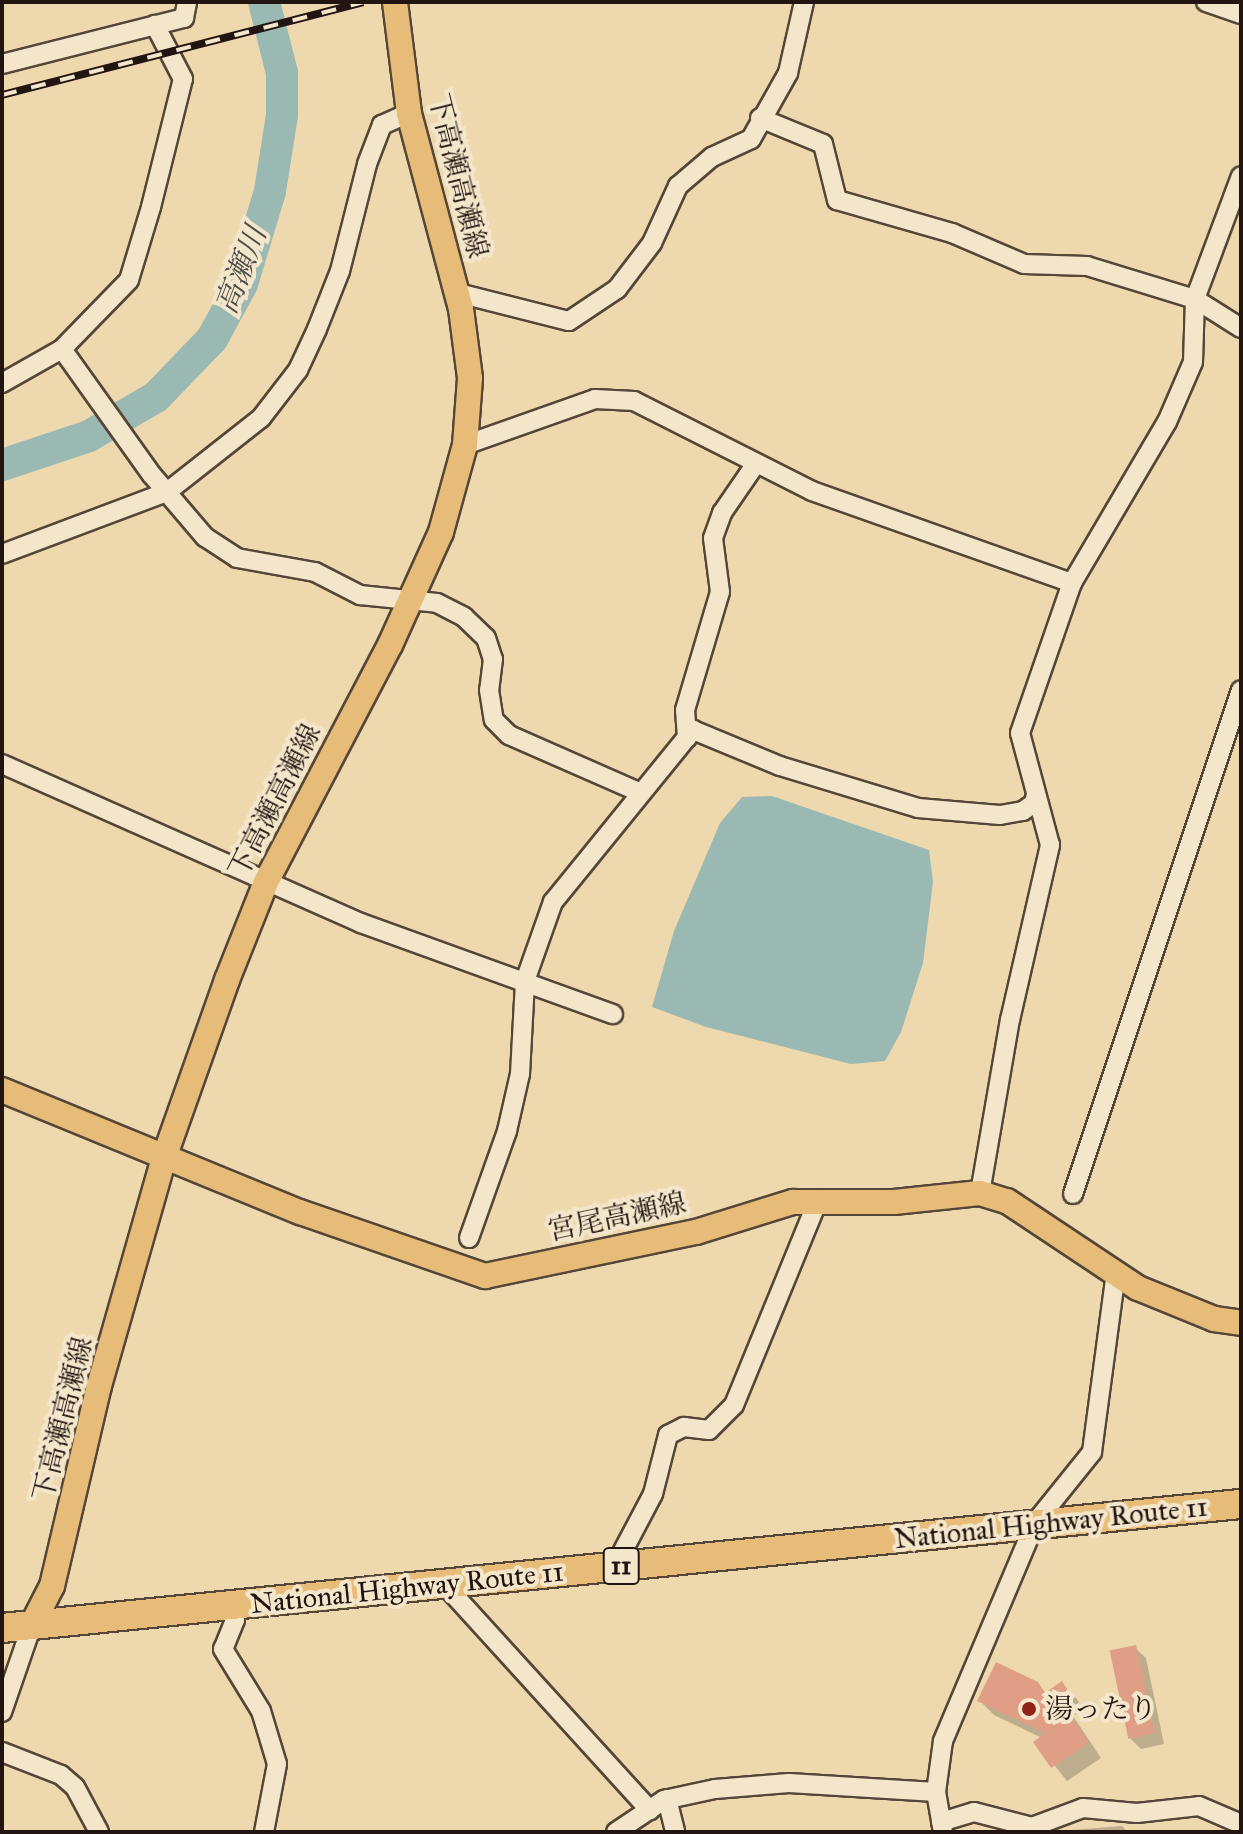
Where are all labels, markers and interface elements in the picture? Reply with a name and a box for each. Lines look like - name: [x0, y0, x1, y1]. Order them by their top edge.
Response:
- street label: 下高瀬高瀬線: [421, 90, 495, 262]
- water label: 高瀬川: [208, 222, 274, 318]
- street label: 下高瀬高瀬線: [222, 719, 328, 883]
- street label: 宮尾高瀬線: [545, 1186, 689, 1248]
- street label: 下高瀬高瀬線: [26, 1333, 100, 1505]
- street label: National Highway Route 11: [893, 1490, 1209, 1556]
- road number: 11: [601, 1544, 641, 1588]
- street label: National Highway Route 11: [249, 1555, 565, 1621]
- place label: 湯ったり: [1045, 1692, 1157, 1726]
- marker: 湯ったり: [1020, 1700, 1038, 1718]

